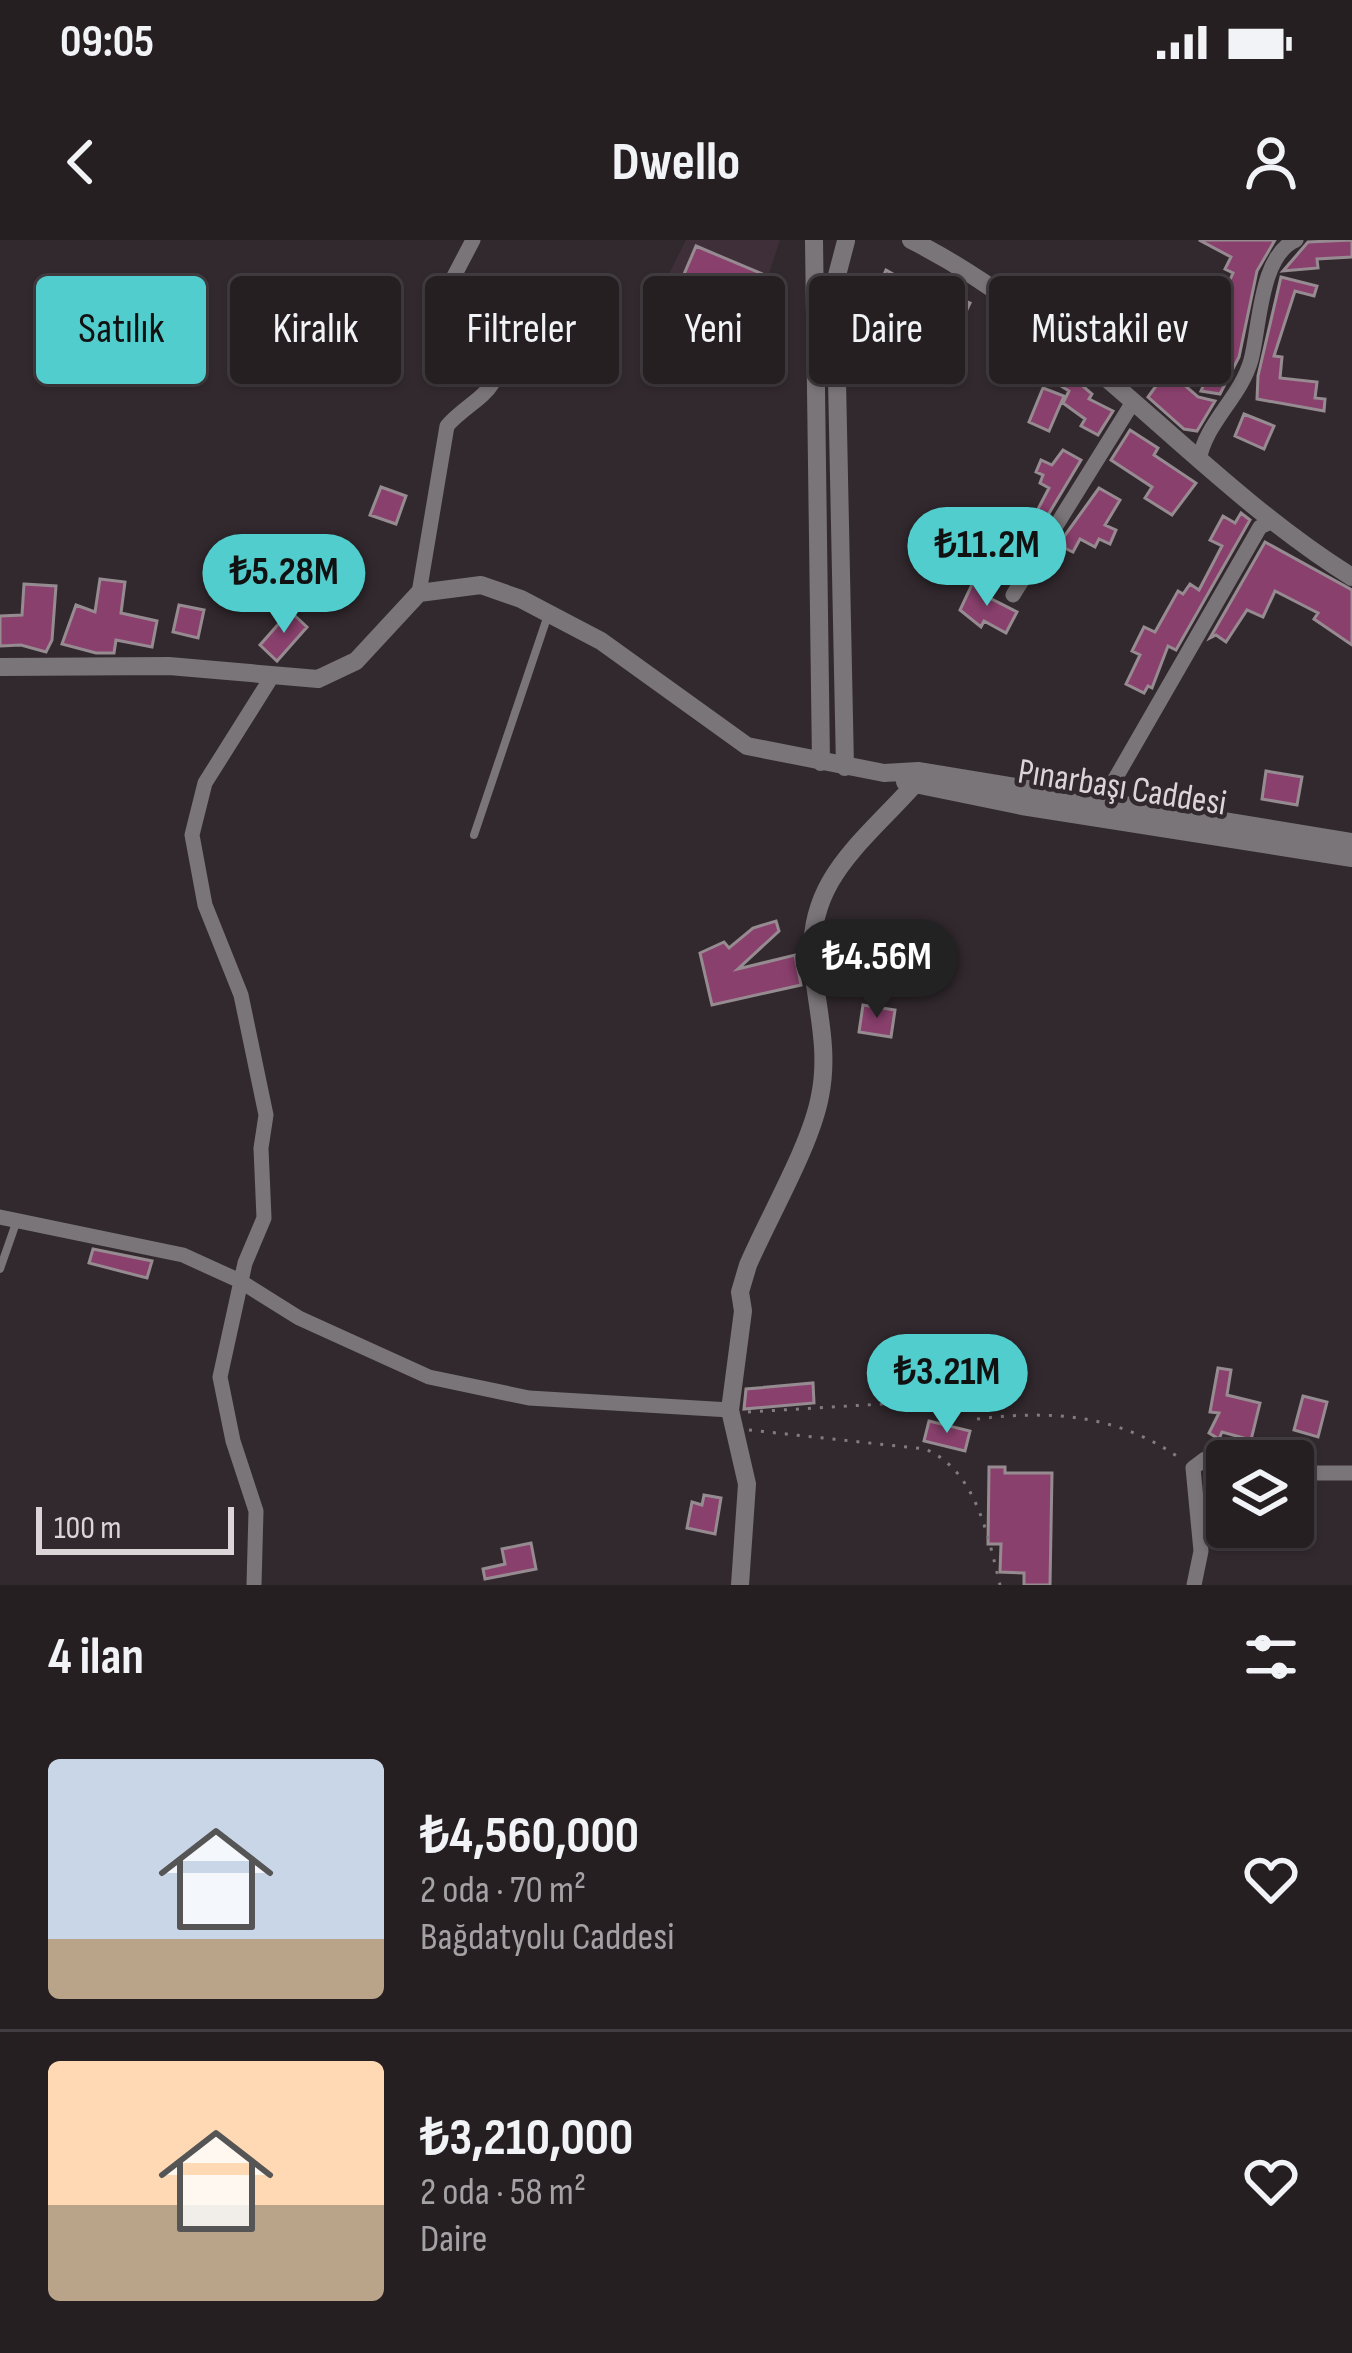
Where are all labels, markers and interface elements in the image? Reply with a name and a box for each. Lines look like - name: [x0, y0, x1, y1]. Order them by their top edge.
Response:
- text: 09:05: [60, 15, 154, 70]
- icon: back: [48, 129, 114, 195]
- icon: person: [1238, 129, 1304, 195]
- text: Dwello: [612, 130, 740, 195]
- chip: Satılık: [36, 276, 206, 384]
- chip: Kiralık: [230, 276, 401, 384]
- chip: Filtreler: [425, 276, 619, 384]
- chip: Yeni: [643, 276, 785, 384]
- chip: Daire: [809, 276, 965, 384]
- chip: Müstakil ev: [989, 276, 1231, 384]
- pin: ₺11.2M: [889, 507, 1085, 609]
- text: ₺11.2M: [934, 522, 1040, 569]
- pin: ₺5.28M: [186, 534, 382, 636]
- text: ₺5.28M: [229, 549, 339, 596]
- street label: Pınarbaşı Caddesi: [1015, 750, 1229, 826]
- pin: ₺4.56M: [779, 919, 975, 1021]
- text: ₺4.56M: [822, 934, 932, 981]
- pin: ₺3.21M: [849, 1334, 1045, 1436]
- text: ₺3.21M: [894, 1349, 1000, 1396]
- map controls: [1206, 1440, 1314, 1548]
- button: layers: [1206, 1440, 1314, 1548]
- scale bar: [36, 1501, 234, 1554]
- text: 100 m: [54, 1508, 121, 1548]
- icon: filters: [1238, 1624, 1304, 1690]
- text: 4 ilan: [48, 1627, 144, 1688]
- text: ₺4,560,000: [420, 1806, 639, 1867]
- icon: home: [144, 1807, 288, 1951]
- icon: heart: [1238, 1846, 1304, 1912]
- text: 2 oda · 70 m²: [420, 1867, 586, 1914]
- text: Bağdatyolu Caddesi: [420, 1914, 675, 1961]
- text: ₺3,210,000: [420, 2108, 633, 2169]
- icon: home: [144, 2109, 288, 2253]
- icon: heart: [1238, 2148, 1304, 2214]
- text: 2 oda · 58 m²: [420, 2169, 586, 2216]
- text: Daire: [420, 2216, 487, 2263]

